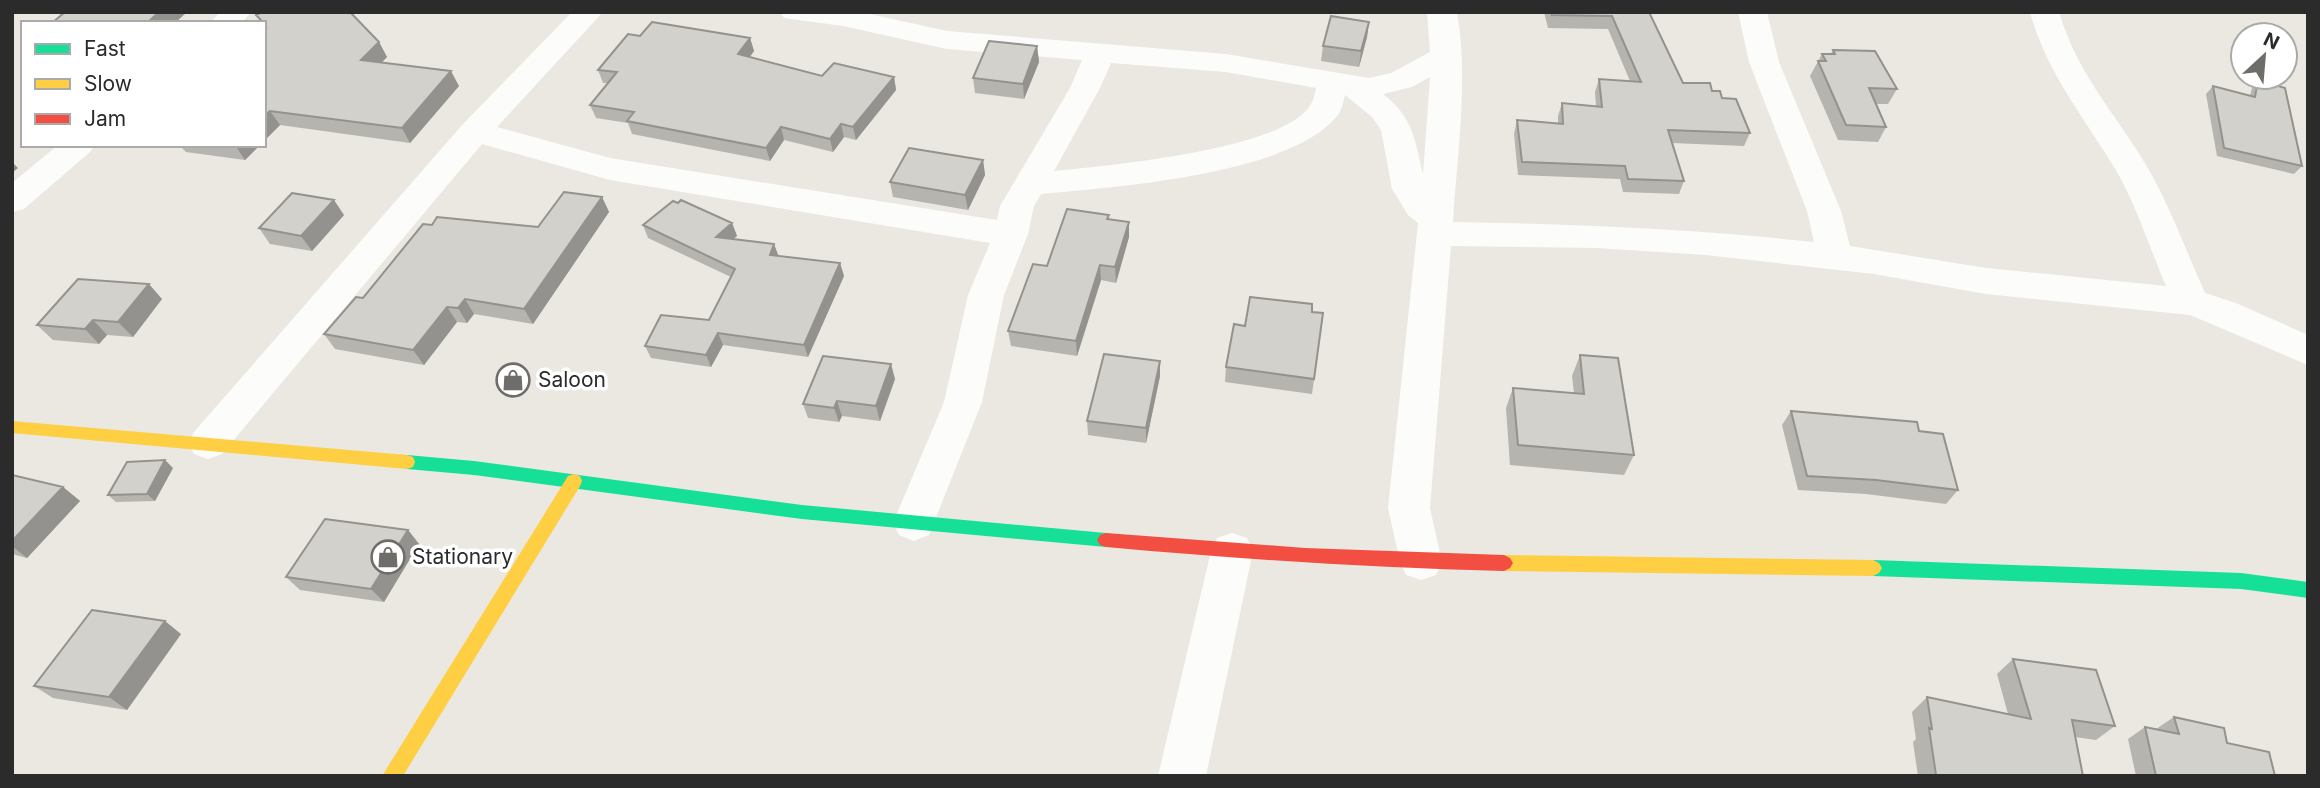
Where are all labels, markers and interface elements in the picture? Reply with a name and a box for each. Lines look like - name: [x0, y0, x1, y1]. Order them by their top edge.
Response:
- legend: [21, 21, 266, 147]
- north arrow: [2229, 21, 2299, 91]
- text: N: [2260, 28, 2283, 55]
- text: Fast: [84, 36, 126, 61]
- text: Slow: [84, 71, 132, 96]
- text: Jam: [84, 106, 126, 131]
- shop icon: Saloon: [494, 361, 532, 399]
- place label: Saloon: [538, 367, 606, 392]
- shop icon: Stationary: [369, 538, 407, 576]
- place label: Stationary: [412, 544, 513, 569]

